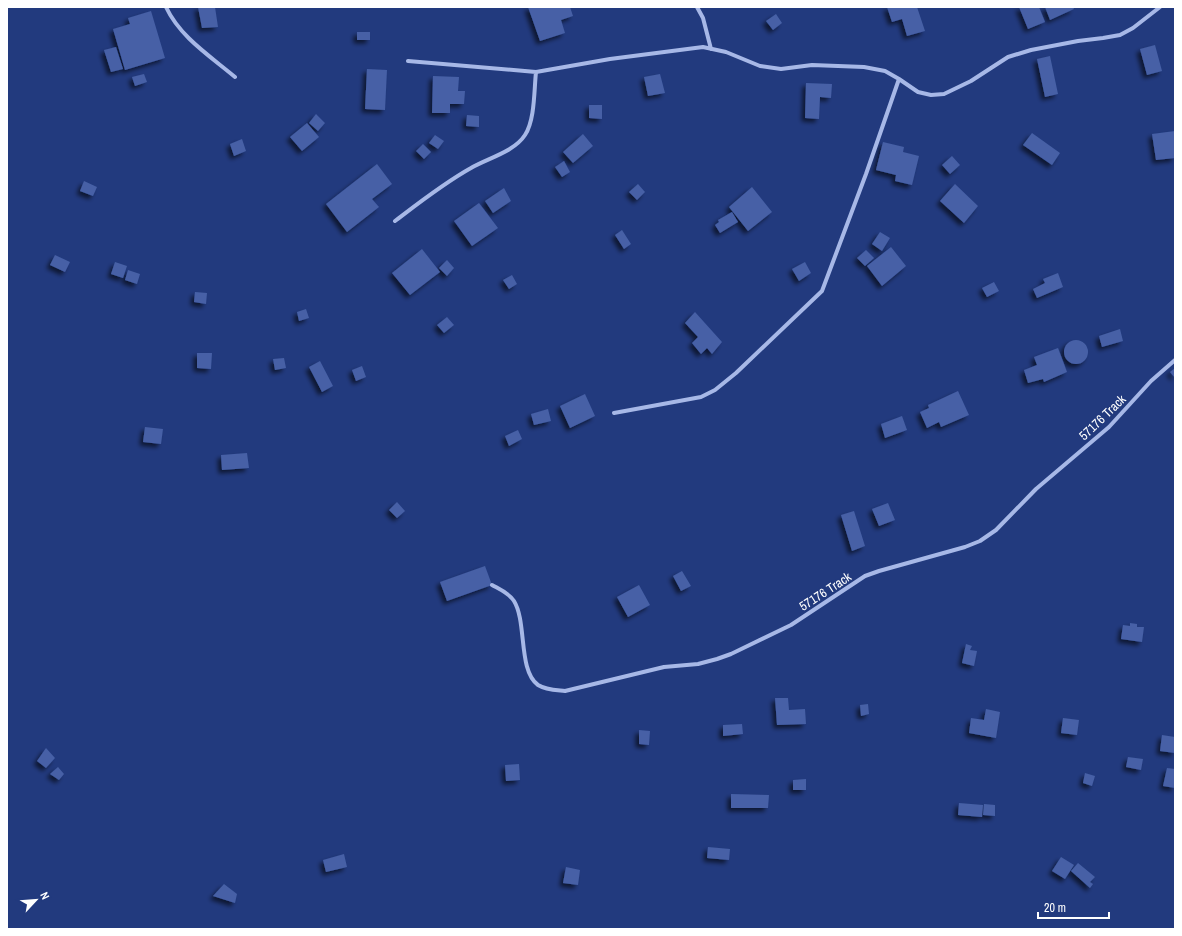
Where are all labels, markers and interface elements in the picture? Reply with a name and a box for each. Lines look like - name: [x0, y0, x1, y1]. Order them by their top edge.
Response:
- street label: 57176 Track: [1075, 390, 1130, 444]
- street label: 57176 Track: [796, 568, 855, 615]
- north arrow: [16, 880, 56, 920]
- text: N: [37, 890, 53, 902]
- scale bar: [1038, 894, 1109, 920]
- text: 20 m: [1044, 900, 1066, 916]

